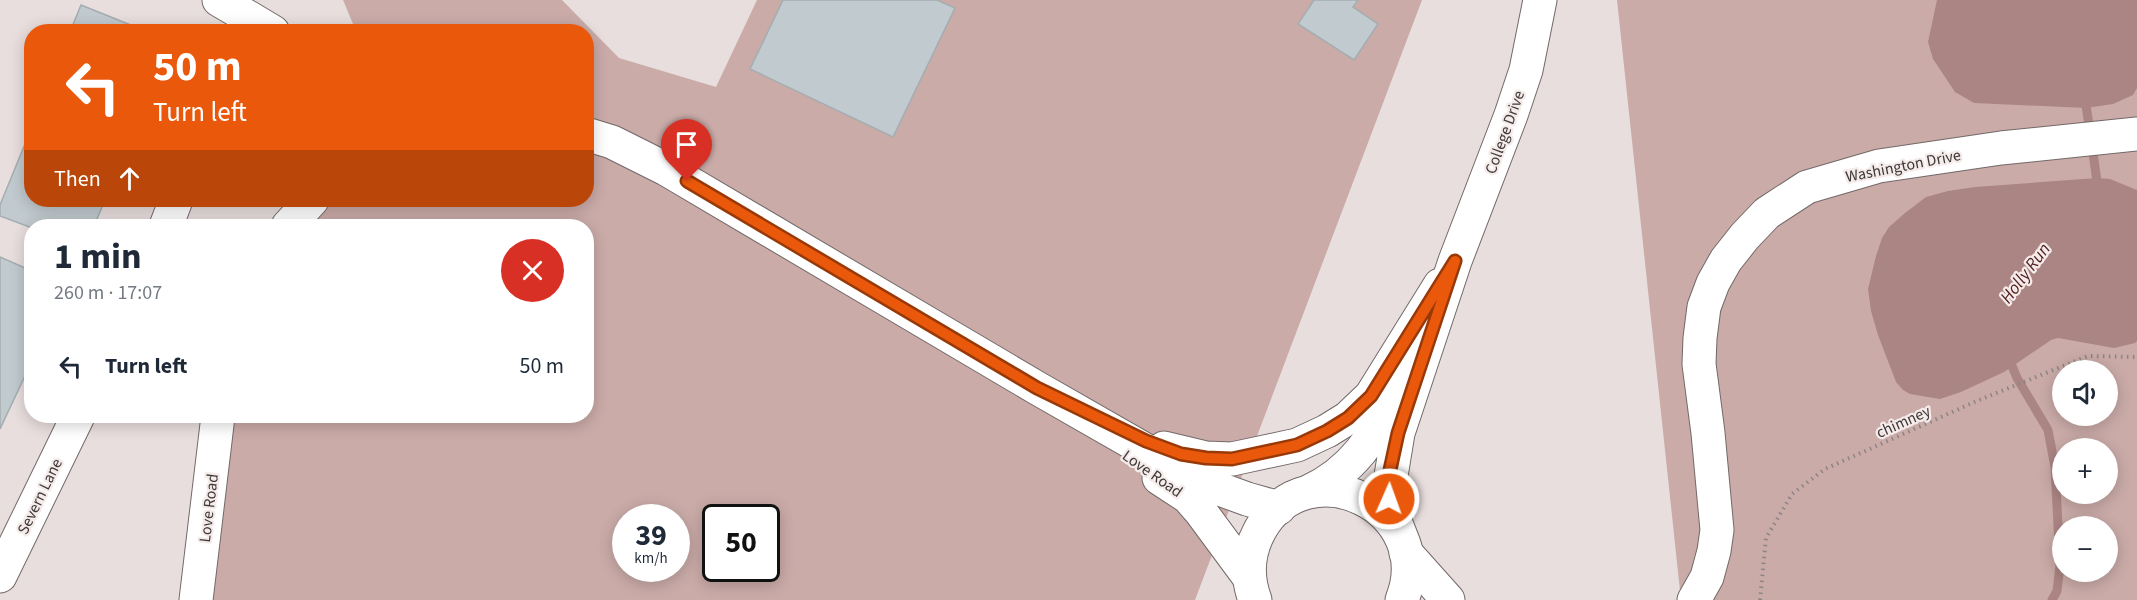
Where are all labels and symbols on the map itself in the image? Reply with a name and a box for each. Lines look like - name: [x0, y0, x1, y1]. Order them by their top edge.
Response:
- street label: College Drive: [1480, 87, 1530, 177]
- pin: [661, 119, 712, 181]
- street label: Washington Drive: [1844, 144, 1963, 188]
- water label: Holly Run: [1994, 238, 2056, 309]
- street label: chimney: [1873, 400, 1935, 444]
- street label: Love Road: [1118, 445, 1187, 503]
- street label: Severn Lane: [12, 455, 68, 538]
- position arrow: [1357, 467, 1421, 531]
- street label: Love Road: [194, 472, 224, 544]
- speed limit sign: 50: [702, 504, 780, 582]

